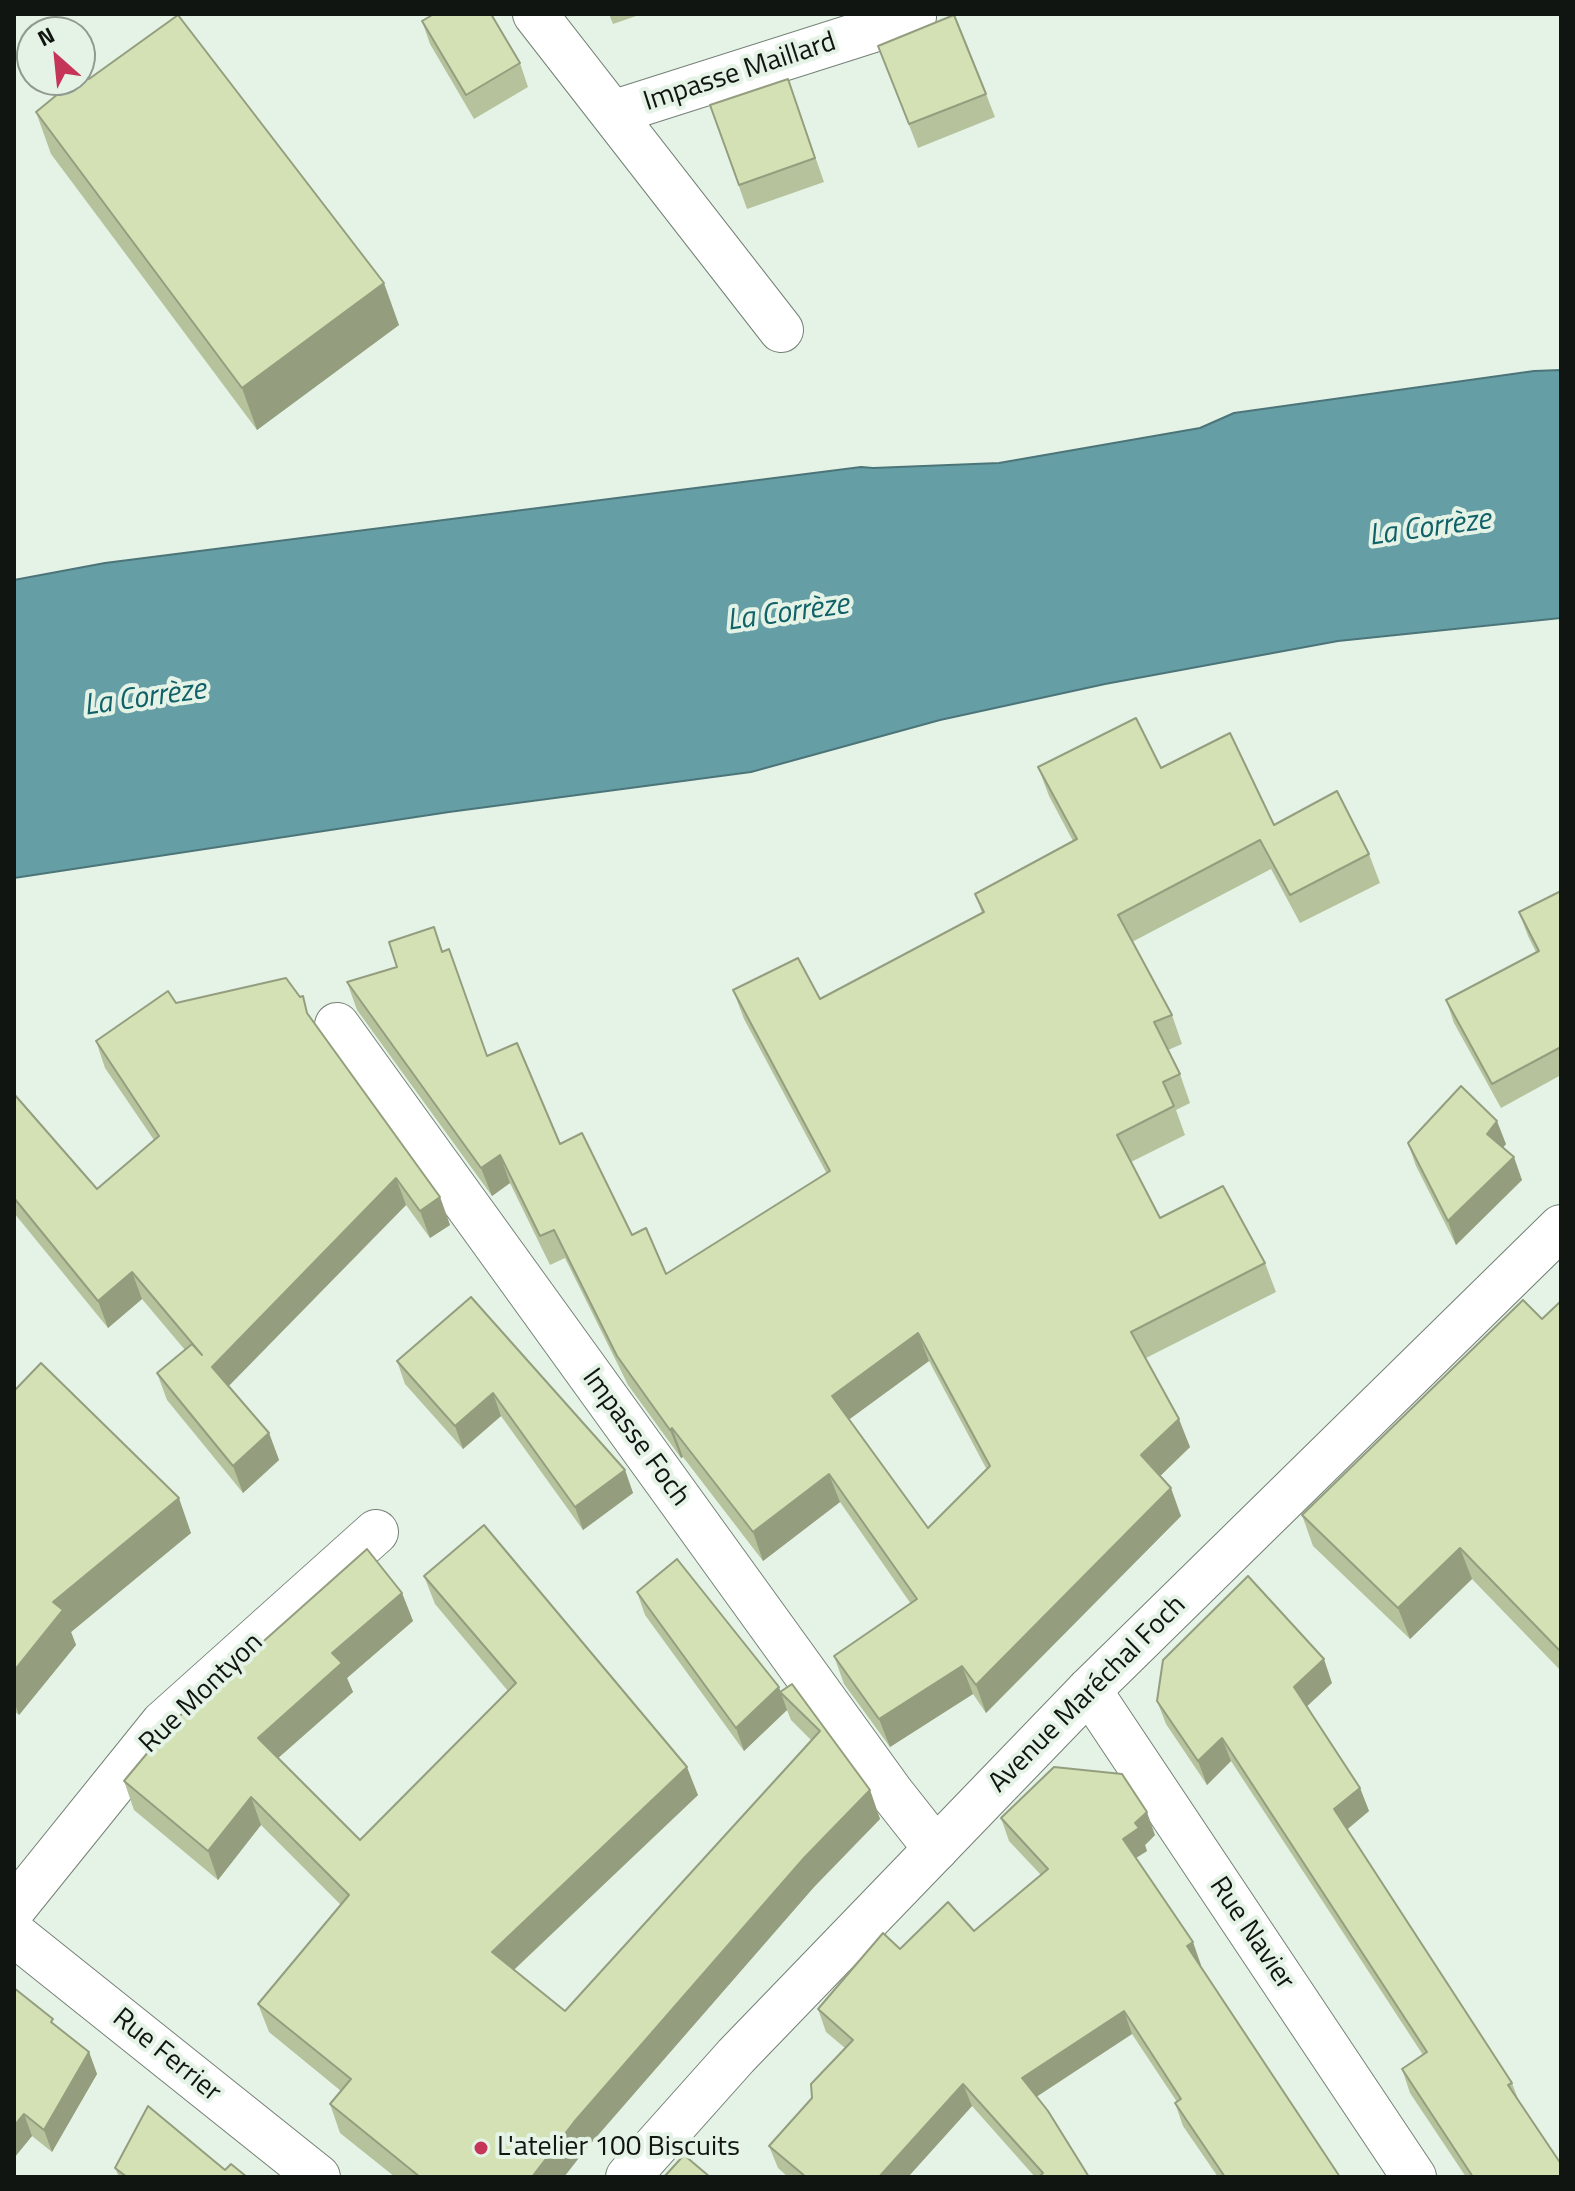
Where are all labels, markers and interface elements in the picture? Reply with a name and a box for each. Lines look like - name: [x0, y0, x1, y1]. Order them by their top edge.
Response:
- north arrow: [16, 16, 96, 96]
- text: N: [32, 18, 61, 55]
- street label: Impasse Maillard: [640, 26, 840, 120]
- water label: La Corrèze: [1367, 503, 1493, 555]
- water label: La Corrèze: [725, 588, 851, 640]
- water label: La Corrèze: [82, 673, 208, 725]
- street label: Impasse Foch: [574, 1363, 696, 1513]
- street label: Avenue Maréchal Foch: [982, 1589, 1194, 1801]
- street label: Rue Montyon: [133, 1627, 271, 1761]
- street label: Rue Navier: [1201, 1871, 1301, 1997]
- street label: Rue Ferrier: [105, 2002, 227, 2110]
- place label: L'atelier 100 Biscuits: [497, 2131, 740, 2165]
- marker: L'atelier 100 Biscuits: [472, 2139, 490, 2157]

